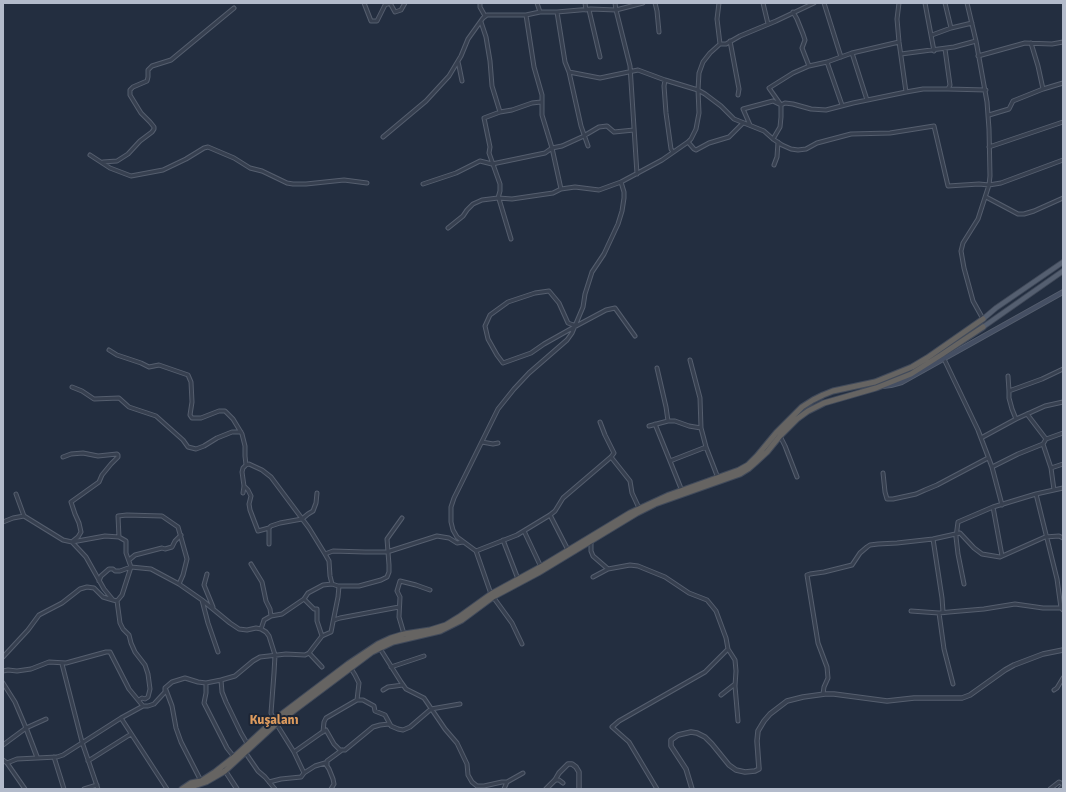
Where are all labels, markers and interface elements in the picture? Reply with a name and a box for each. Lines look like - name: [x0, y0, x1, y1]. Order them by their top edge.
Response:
- district label: Kuşalanı: [249, 713, 299, 729]

